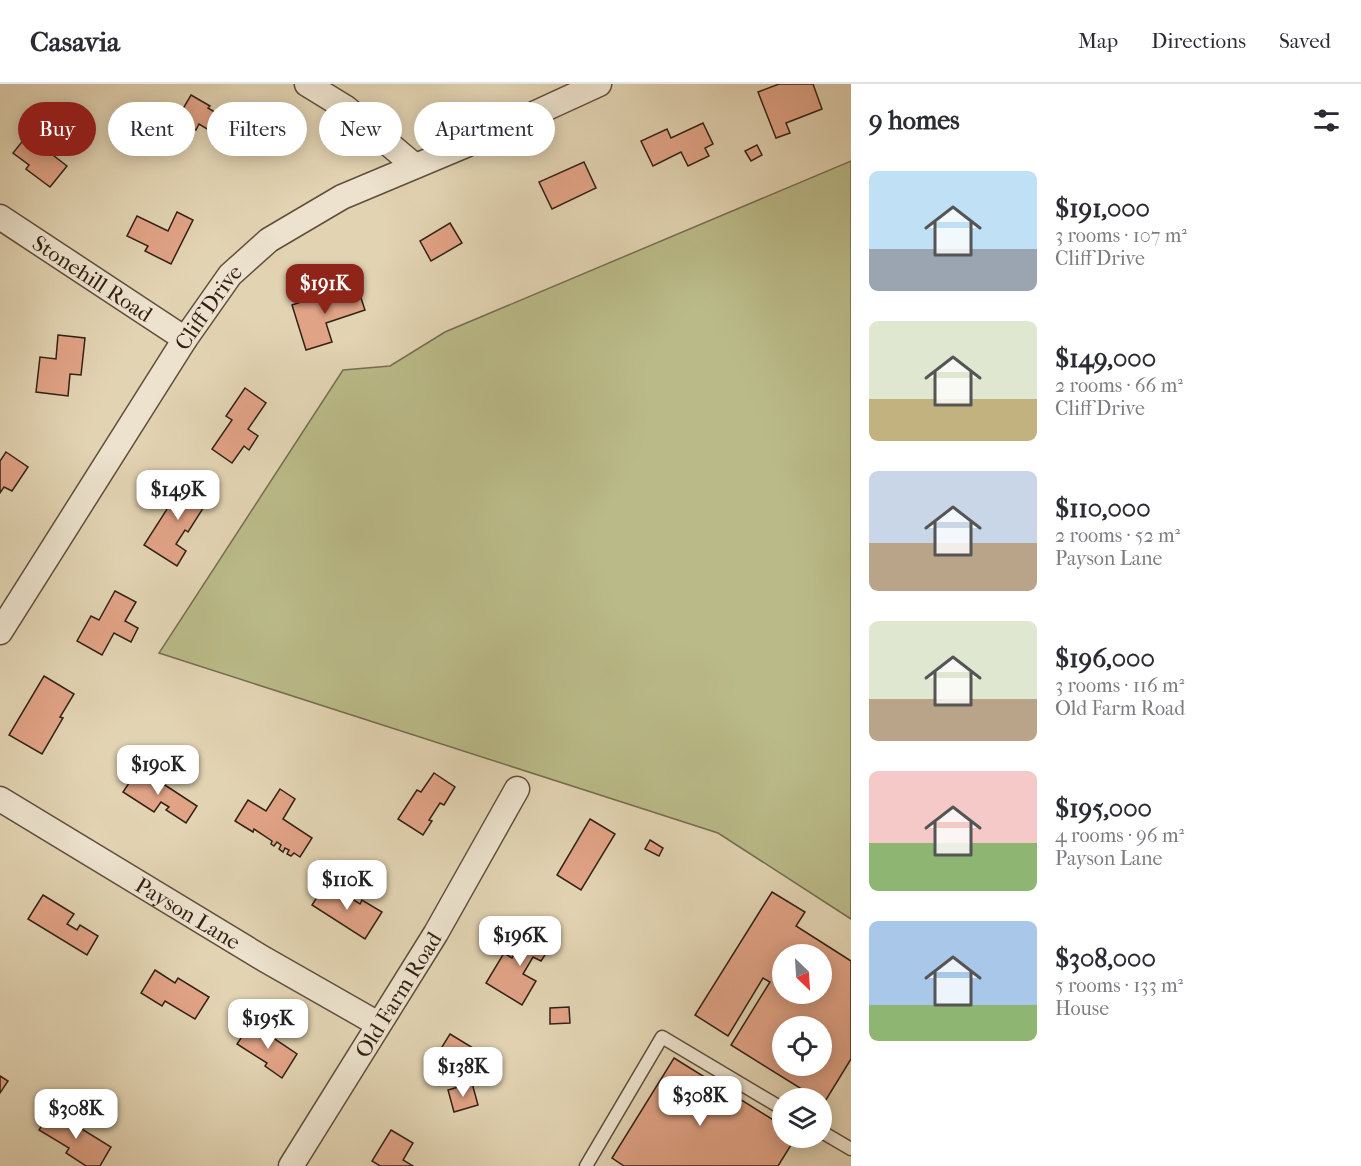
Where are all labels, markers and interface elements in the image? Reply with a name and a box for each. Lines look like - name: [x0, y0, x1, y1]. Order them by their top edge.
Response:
- text: Casavia: [30, 25, 120, 58]
- text: Map: [1078, 29, 1118, 53]
- text: Directions: [1151, 29, 1246, 53]
- text: Saved: [1279, 29, 1331, 53]
- chip: Buy: [18, 102, 96, 156]
- chip: Rent: [108, 102, 195, 156]
- chip: Filters: [207, 102, 307, 156]
- chip: New: [319, 102, 402, 156]
- chip: Apartment: [414, 102, 555, 156]
- icon: filters: [1310, 104, 1343, 137]
- text: 9 homes: [869, 105, 960, 136]
- text: $191,000: [1055, 193, 1150, 224]
- icon: home: [917, 195, 989, 267]
- text: 3 rooms · 107 m²: [1055, 224, 1187, 247]
- street label: Stonehill Road: [27, 230, 158, 328]
- text: Cliff Drive: [1055, 247, 1145, 270]
- street label: Cliff Drive: [170, 259, 247, 355]
- pin: $191K: [283, 264, 367, 315]
- text: $191K: [300, 272, 350, 295]
- text: $149,000: [1055, 343, 1156, 374]
- icon: home: [917, 345, 989, 417]
- text: 2 rooms · 66 m²: [1055, 374, 1183, 397]
- text: Cliff Drive: [1055, 397, 1145, 420]
- pin: $149K: [136, 470, 220, 521]
- text: $149K: [151, 478, 205, 501]
- text: $110,000: [1055, 493, 1150, 524]
- icon: home: [917, 495, 989, 567]
- text: 2 rooms · 52 m²: [1055, 524, 1180, 547]
- text: Payson Lane: [1055, 547, 1162, 570]
- text: $196,000: [1055, 643, 1155, 674]
- icon: home: [917, 645, 989, 717]
- text: 3 rooms · 116 m²: [1055, 674, 1184, 697]
- text: Old Farm Road: [1055, 697, 1185, 720]
- pin: $190K: [116, 745, 200, 796]
- text: $190K: [131, 753, 185, 776]
- text: $195,000: [1055, 793, 1152, 824]
- icon: home: [917, 795, 989, 867]
- text: 4 rooms · 96 m²: [1055, 824, 1184, 847]
- text: Payson Lane: [1055, 847, 1162, 870]
- pin: $110K: [305, 860, 389, 911]
- text: $110K: [322, 868, 372, 891]
- street label: Payson Lane: [130, 872, 245, 956]
- pin: $196K: [478, 916, 562, 967]
- text: $196K: [493, 924, 547, 947]
- street label: Old Farm Road: [350, 926, 448, 1063]
- text: $308,000: [1055, 943, 1156, 974]
- north arrow: [772, 944, 832, 1004]
- map controls: [772, 944, 832, 1148]
- icon: home: [917, 945, 989, 1017]
- text: 5 rooms · 133 m²: [1055, 974, 1183, 997]
- text: House: [1055, 997, 1109, 1020]
- pin: $195K: [226, 999, 310, 1050]
- text: $195K: [242, 1007, 294, 1030]
- button: locate: [772, 1016, 832, 1076]
- pin: $138K: [421, 1047, 505, 1098]
- text: $138K: [438, 1055, 488, 1078]
- pin: $308K: [658, 1076, 742, 1127]
- text: $308K: [673, 1084, 727, 1107]
- button: layers: [772, 1088, 832, 1148]
- pin: $308K: [34, 1089, 118, 1140]
- text: $308K: [49, 1097, 103, 1120]

